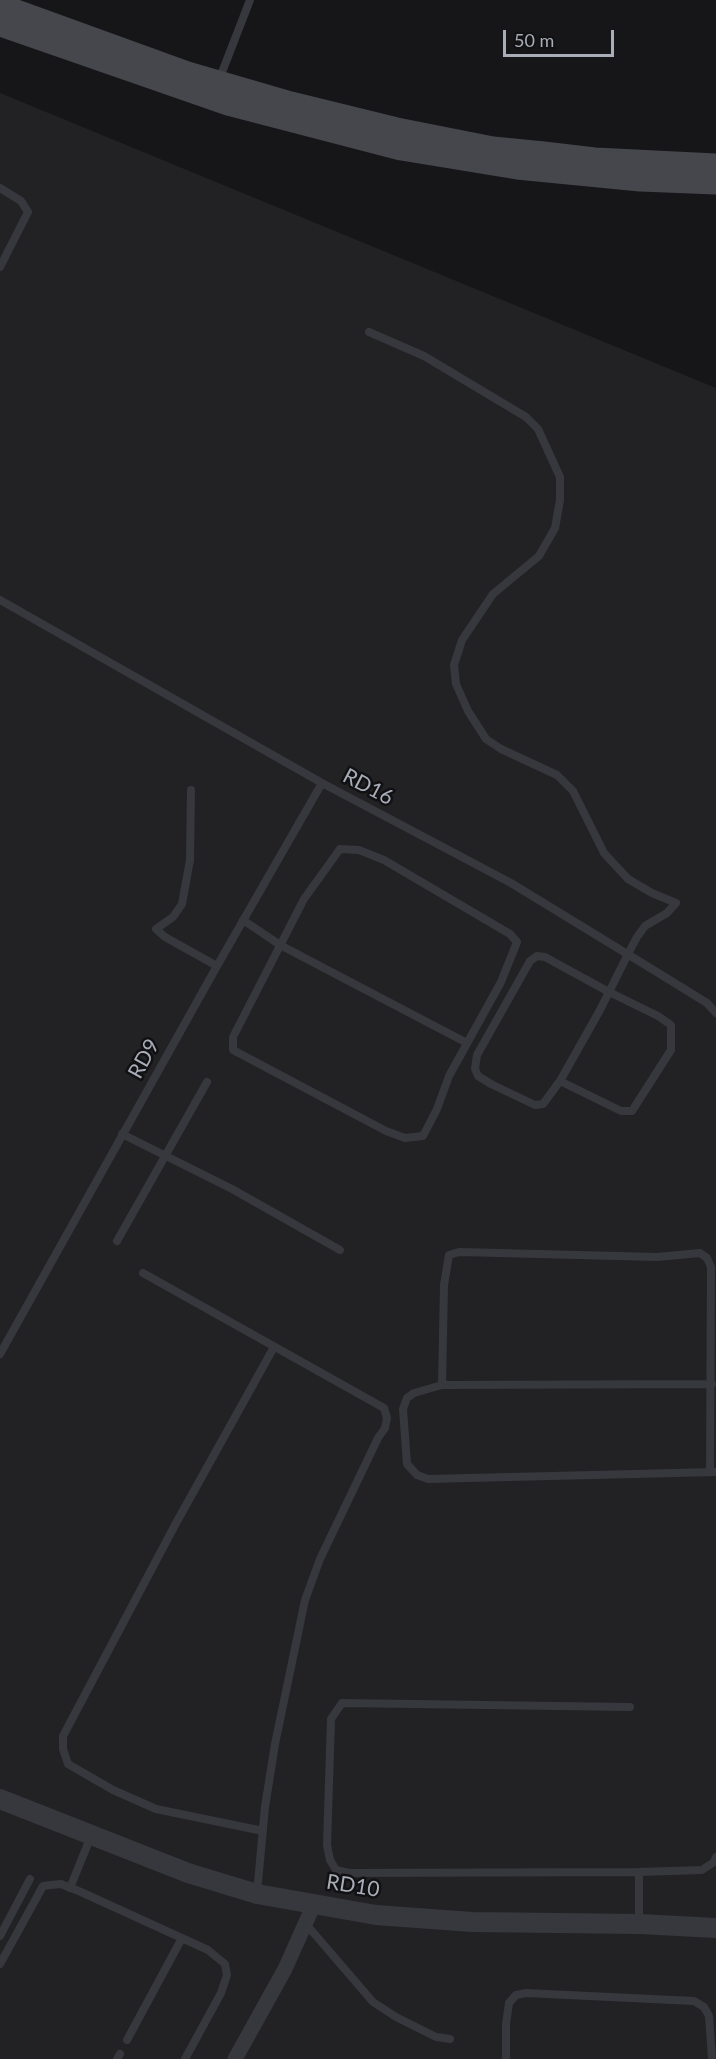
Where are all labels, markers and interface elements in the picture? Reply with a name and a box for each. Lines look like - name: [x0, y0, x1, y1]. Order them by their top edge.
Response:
- scale bar: [506, 18, 617, 56]
- text: 50 m: [514, 29, 554, 51]
- street label: RD16: [338, 763, 398, 811]
- street label: RD9: [123, 1035, 165, 1083]
- street label: RD10: [325, 1869, 381, 1903]

